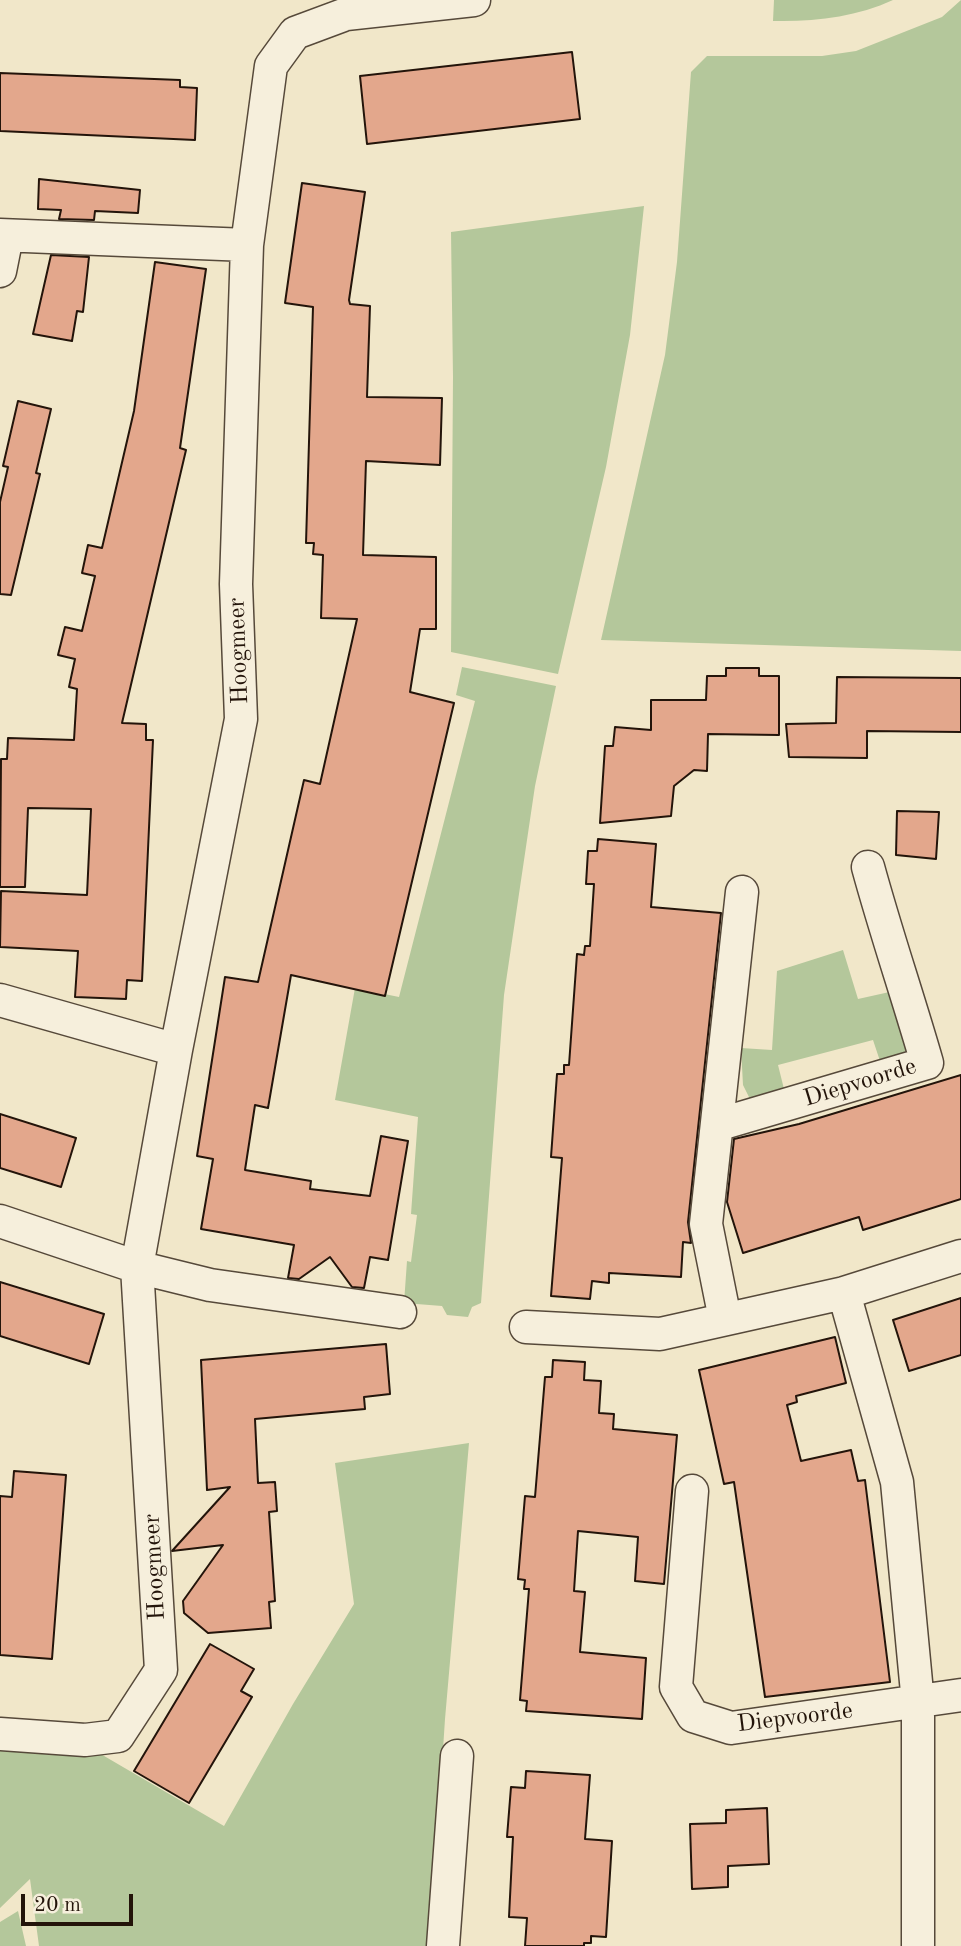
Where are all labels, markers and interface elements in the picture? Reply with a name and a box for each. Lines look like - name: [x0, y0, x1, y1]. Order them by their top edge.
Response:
- street label: Hoogmeer: [223, 597, 255, 705]
- street label: Diepvoorde: [800, 1052, 920, 1114]
- street label: Hoogmeer: [138, 1513, 172, 1621]
- street label: Diepvoorde: [735, 1697, 855, 1739]
- scale bar: [24, 1880, 136, 1924]
- text: 20 m: [34, 1895, 81, 1916]

